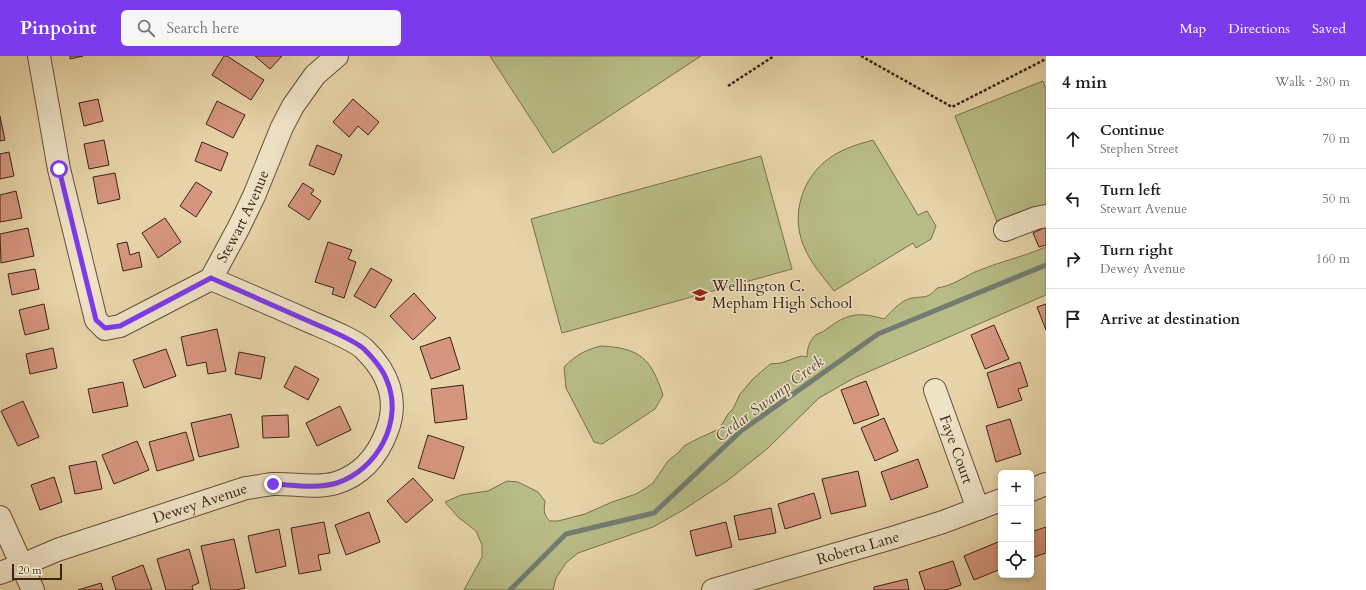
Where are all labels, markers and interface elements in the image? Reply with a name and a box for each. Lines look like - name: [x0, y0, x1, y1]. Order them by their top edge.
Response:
- search box: [121, 10, 401, 46]
- text: Pinpoint: [20, 15, 97, 41]
- icon: search: [135, 17, 157, 39]
- text: Search here: [167, 18, 239, 38]
- text: Map: [1180, 19, 1206, 38]
- text: Directions: [1228, 19, 1290, 38]
- text: Saved: [1312, 19, 1346, 38]
- text: 4 min: [1062, 71, 1107, 94]
- text: Walk · 280 m: [1275, 73, 1350, 91]
- text: Continue: [1100, 120, 1165, 140]
- icon: ahead: [1062, 128, 1084, 150]
- text: 70 m: [1322, 130, 1350, 148]
- text: Stephen Street: [1100, 140, 1179, 158]
- route start: [50, 160, 68, 178]
- street label: Stewart Avenue: [212, 167, 274, 266]
- text: Turn left: [1100, 180, 1161, 200]
- icon: left: [1062, 188, 1084, 210]
- text: 50 m: [1322, 190, 1350, 208]
- text: Stewart Avenue: [1100, 200, 1187, 218]
- text: Turn right: [1100, 240, 1173, 260]
- icon: right: [1062, 248, 1084, 270]
- text: 160 m: [1316, 250, 1350, 268]
- text: Dewey Avenue: [1100, 260, 1185, 278]
- place label: Wellington C. Mepham High School: [711, 276, 853, 313]
- school or university icon: Wellington C. Mepham High School: [691, 286, 709, 304]
- icon: arrive: [1062, 308, 1084, 330]
- text: Arrive at destination: [1100, 309, 1240, 329]
- water label: Cedar Swamp Creek: [711, 351, 829, 447]
- street label: Faye Court: [935, 412, 978, 487]
- map controls: [998, 470, 1034, 578]
- button: +: [998, 470, 1034, 506]
- route end: [264, 475, 282, 493]
- street label: Dewey Avenue: [150, 478, 250, 528]
- button: −: [998, 506, 1034, 542]
- street label: Roberta Lane: [814, 526, 902, 569]
- button: locate: [998, 542, 1034, 578]
- scale bar: [12, 562, 62, 581]
- text: 20 m: [18, 563, 42, 578]

